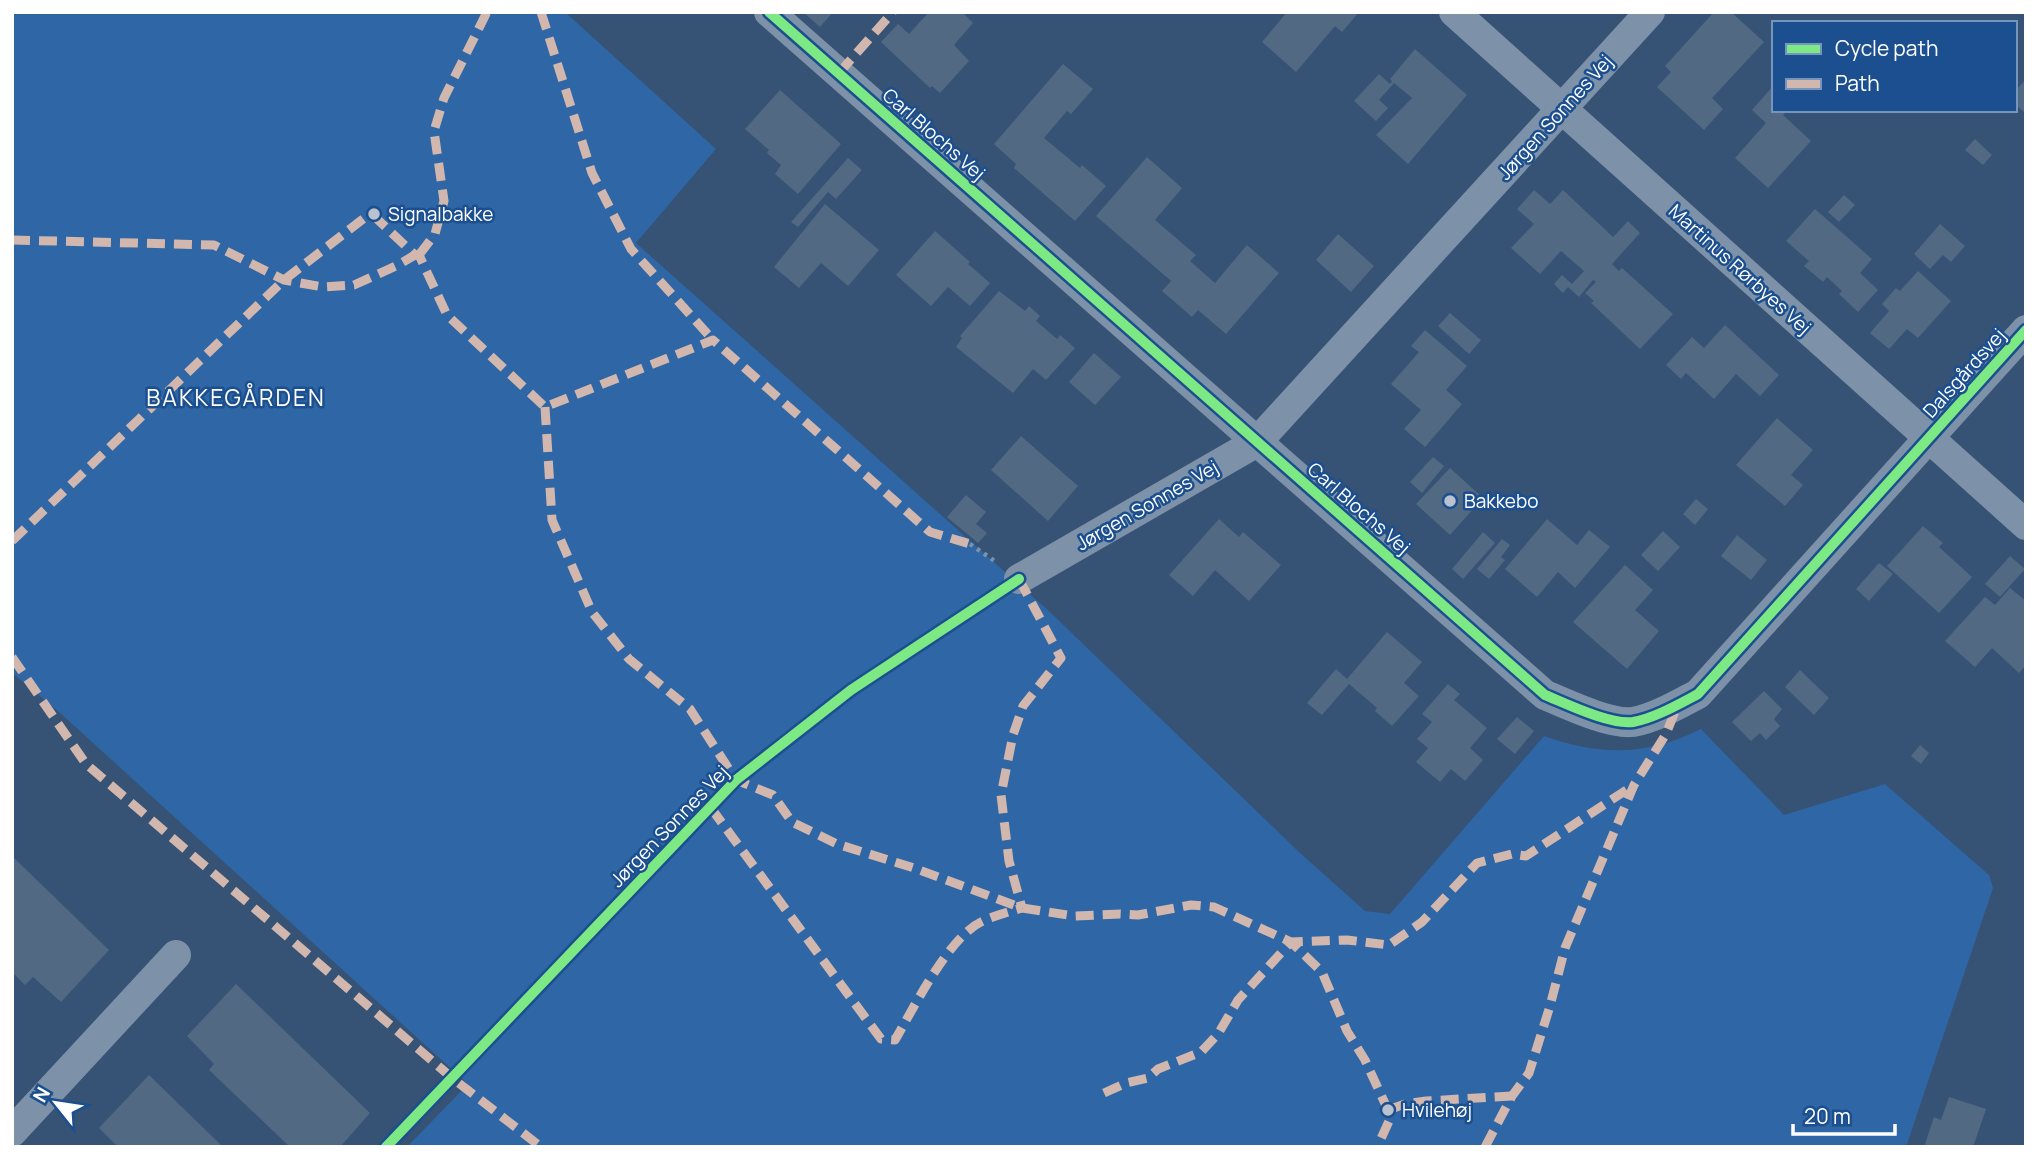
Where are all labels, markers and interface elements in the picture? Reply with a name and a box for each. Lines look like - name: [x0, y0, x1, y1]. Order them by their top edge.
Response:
- legend: [1772, 21, 2017, 112]
- text: Cycle path: [1835, 34, 1938, 62]
- street label: Jørgen Sonnes Vej: [1492, 49, 1618, 185]
- text: Path: [1835, 69, 1880, 97]
- street label: Carl Blochs Vej: [877, 82, 991, 186]
- street label: Martinus Rørbyes Vej: [1663, 198, 1817, 340]
- place label: Signalbakke: [388, 201, 493, 227]
- marker: Signalbakke: [366, 206, 382, 222]
- street label: Dalsgårdsvej: [1917, 323, 2011, 423]
- district label: BAKKEGÅRDEN: [146, 381, 326, 413]
- street label: Jørgen Sonnes Vej: [1071, 454, 1223, 556]
- street label: Carl Blochs Vej: [1302, 456, 1416, 560]
- place label: Bakkebo: [1464, 488, 1538, 514]
- marker: Bakkebo: [1442, 493, 1458, 509]
- street label: Jørgen Sonnes Vej: [604, 759, 734, 893]
- north arrow: [21, 1068, 91, 1138]
- text: N: [27, 1082, 56, 1107]
- scale bar: [1793, 1092, 1895, 1136]
- place label: Hvilehøj: [1402, 1097, 1472, 1123]
- marker: Hvilehøj: [1380, 1102, 1396, 1118]
- text: 20 m: [1804, 1102, 1851, 1130]

